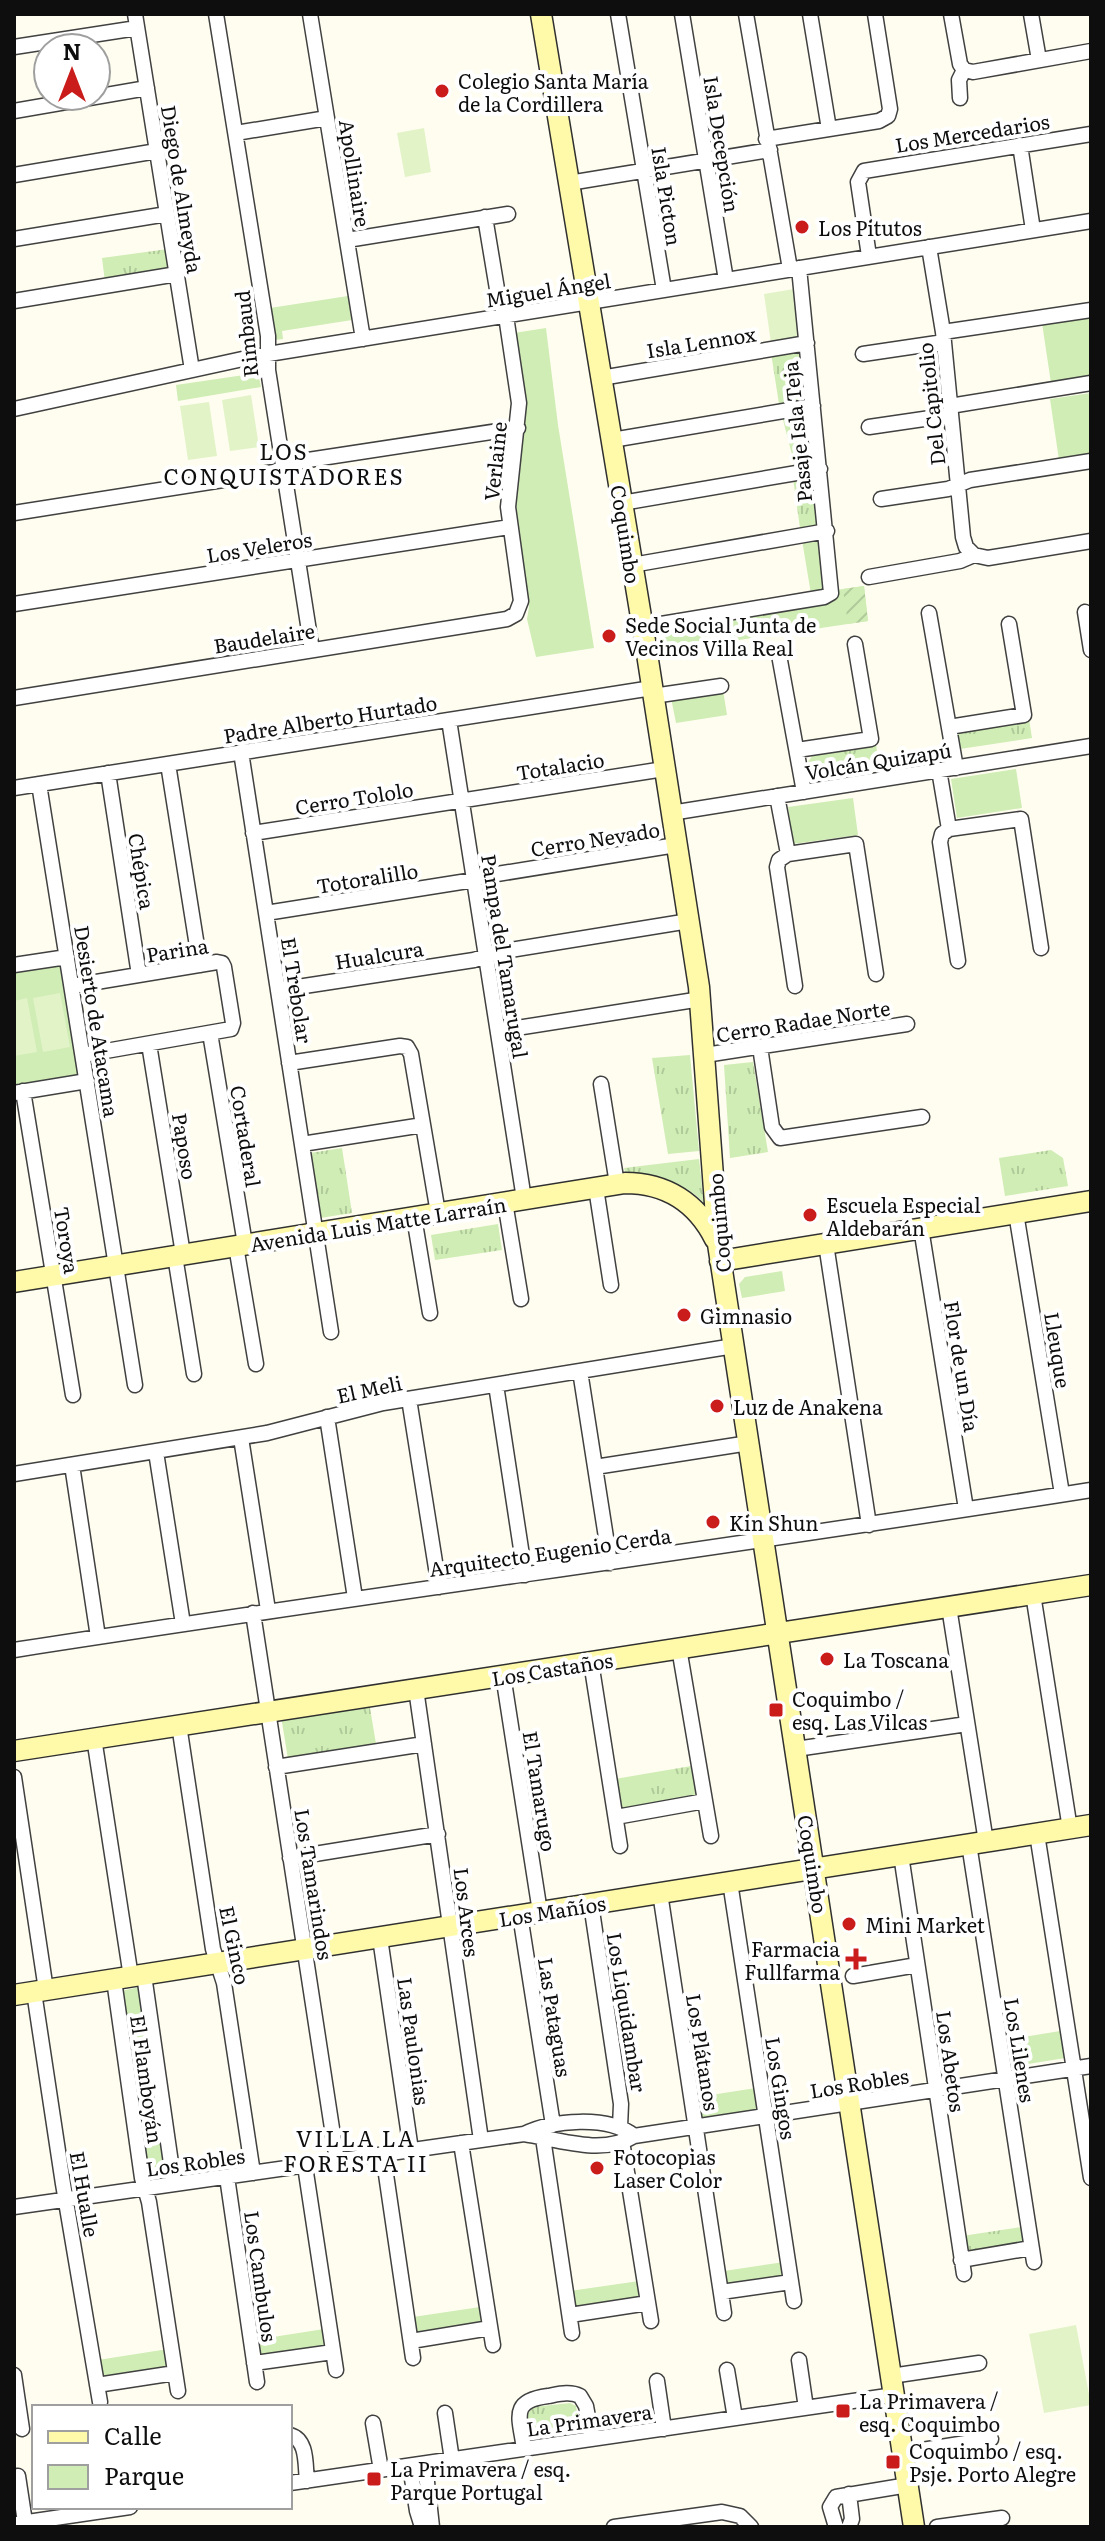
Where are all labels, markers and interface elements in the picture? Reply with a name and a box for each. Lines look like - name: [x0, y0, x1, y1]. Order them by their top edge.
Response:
- north arrow: [32, 32, 112, 112]
- text: N: [63, 34, 81, 67]
- place label: Colegio Santa María de la Cordillera: [458, 65, 649, 118]
- street label: Isla Decepción: [697, 73, 749, 215]
- marker: Colegio Santa María de la Cordillera: [433, 82, 451, 100]
- street label: Diego de Almeyda: [155, 103, 211, 276]
- street label: Los Mercedarios: [893, 105, 1051, 159]
- street label: Apollinaire: [333, 117, 379, 229]
- street label: Isla Picton: [645, 144, 691, 248]
- place label: Los Pitutos: [818, 212, 922, 242]
- marker: Los Pitutos: [793, 218, 811, 236]
- street label: Miguel Ángel: [483, 264, 613, 314]
- street label: Rimbaud: [226, 289, 264, 379]
- street label: Isla Lennox: [644, 317, 759, 364]
- street label: Del Capitolio: [909, 341, 951, 467]
- street label: Pasaje Isla Teja: [774, 360, 818, 504]
- street label: Verlaine: [475, 420, 513, 502]
- district label: LOS CONQUISTADORES: [163, 434, 405, 492]
- street label: Coquimbo: [604, 483, 650, 585]
- street label: Los Veleros: [204, 523, 314, 569]
- place label: Sede Social Junta de Vecinos Villa Real: [625, 609, 817, 662]
- street label: Baudelaire: [211, 614, 317, 660]
- marker: Sede Social Junta de Vecinos Villa Real: [600, 627, 618, 645]
- street label: Padre Alberto Hurtado: [221, 686, 439, 750]
- street label: Volcán Quizapú: [802, 734, 954, 786]
- street label: Totalacio: [514, 743, 606, 787]
- street label: Cerro Tololo: [293, 773, 415, 821]
- street label: Cerro Nevado: [528, 813, 662, 863]
- street label: Chépica: [122, 831, 164, 912]
- street label: Pampa del Tamarugal: [475, 852, 537, 1061]
- street label: Totoralillo: [314, 854, 420, 900]
- street label: Desierto de Atacama: [68, 923, 128, 1119]
- street label: Parina: [144, 929, 211, 969]
- street label: Hualcura: [333, 932, 426, 976]
- street label: El Trebolar: [275, 935, 321, 1046]
- street label: Cerro Radae Norte: [714, 991, 892, 1049]
- street label: Cortaderal: [224, 1083, 270, 1189]
- street label: Paposo: [166, 1110, 206, 1182]
- street label: Coquimbo: [699, 1172, 737, 1274]
- street label: Avenida Luis Matte Larraín: [248, 1188, 508, 1258]
- place label: Escuela Especial Aldebarán: [826, 1189, 981, 1242]
- street label: Toroya: [48, 1204, 88, 1276]
- marker: Escuela Especial Aldebarán: [801, 1206, 819, 1224]
- street label: Flor de un Día: [938, 1298, 988, 1434]
- place label: Gimnasio: [700, 1300, 792, 1330]
- marker: Gimnasio: [675, 1306, 693, 1324]
- street label: Lleuque: [1038, 1310, 1080, 1390]
- street label: El Meli: [333, 1366, 405, 1410]
- place label: Luz de Anakena: [733, 1391, 883, 1421]
- marker: Luz de Anakena: [708, 1397, 726, 1415]
- place label: Kin Shun: [729, 1507, 819, 1537]
- marker: Kin Shun: [704, 1513, 722, 1531]
- street label: Arquitecto Eugenio Cerda: [427, 1519, 673, 1583]
- street label: Los Castaños: [489, 1644, 615, 1692]
- place label: La Toscana: [843, 1644, 949, 1674]
- marker: La Toscana: [818, 1650, 836, 1668]
- place label: Coquimbo / esq. Las Vilcas: [792, 1683, 927, 1736]
- marker: Coquimbo / esq. Las Vilcas: [767, 1701, 785, 1719]
- street label: El Tamarugo: [517, 1728, 565, 1854]
- street label: Los Tamarindos: [288, 1806, 342, 1962]
- street label: Coquimbo: [791, 1813, 837, 1915]
- street label: Los Arces: [448, 1866, 488, 1958]
- street label: Los Mañíos: [496, 1887, 608, 1933]
- street label: El Ginco: [213, 1903, 259, 1987]
- place label: Mini Market: [865, 1909, 985, 1939]
- marker: Mini Market: [840, 1915, 858, 1933]
- street label: Los Liquidambar: [601, 1930, 656, 2095]
- place label: Farmacia Fullfarma: [744, 1933, 840, 1986]
- marker: Farmacia Fullfarma: [847, 1950, 865, 1968]
- street label: Las Pataguas: [532, 1955, 580, 2079]
- street label: Las Paulonias: [391, 1975, 439, 2107]
- street label: Los Plátanos: [680, 1991, 728, 2113]
- street label: Los Lilenes: [998, 1996, 1044, 2104]
- street label: Los Abetos: [930, 2008, 974, 2114]
- street label: El Flamboyán: [124, 2013, 172, 2145]
- street label: Los Gingos: [759, 2035, 805, 2141]
- street label: Los Robles: [807, 2059, 911, 2105]
- district label: VILLA LA FORESTA II: [283, 2121, 429, 2179]
- street label: Los Robles: [144, 2139, 246, 2183]
- place label: Fotocopias Laser Color: [613, 2141, 722, 2194]
- street label: El Hualle: [64, 2149, 108, 2239]
- marker: Fotocopias Laser Color: [588, 2159, 606, 2177]
- street label: Los Cambulos: [238, 2209, 286, 2343]
- place label: La Primavera / esq. Coquimbo: [859, 2385, 1000, 2438]
- street label: La Primavera: [524, 2395, 654, 2443]
- marker: La Primavera / esq. Coquimbo: [834, 2402, 852, 2420]
- legend: [32, 2405, 292, 2509]
- text: Calle: [104, 2417, 162, 2452]
- place label: Coquimbo / esq. Psje. Porto Alegre: [909, 2435, 1076, 2488]
- place label: La Primavera / esq. Parque Portugal: [390, 2453, 571, 2506]
- marker: Coquimbo / esq. Psje. Porto Alegre: [884, 2453, 902, 2471]
- text: Parque: [104, 2457, 184, 2492]
- marker: La Primavera / esq. Parque Portugal: [365, 2470, 383, 2488]

